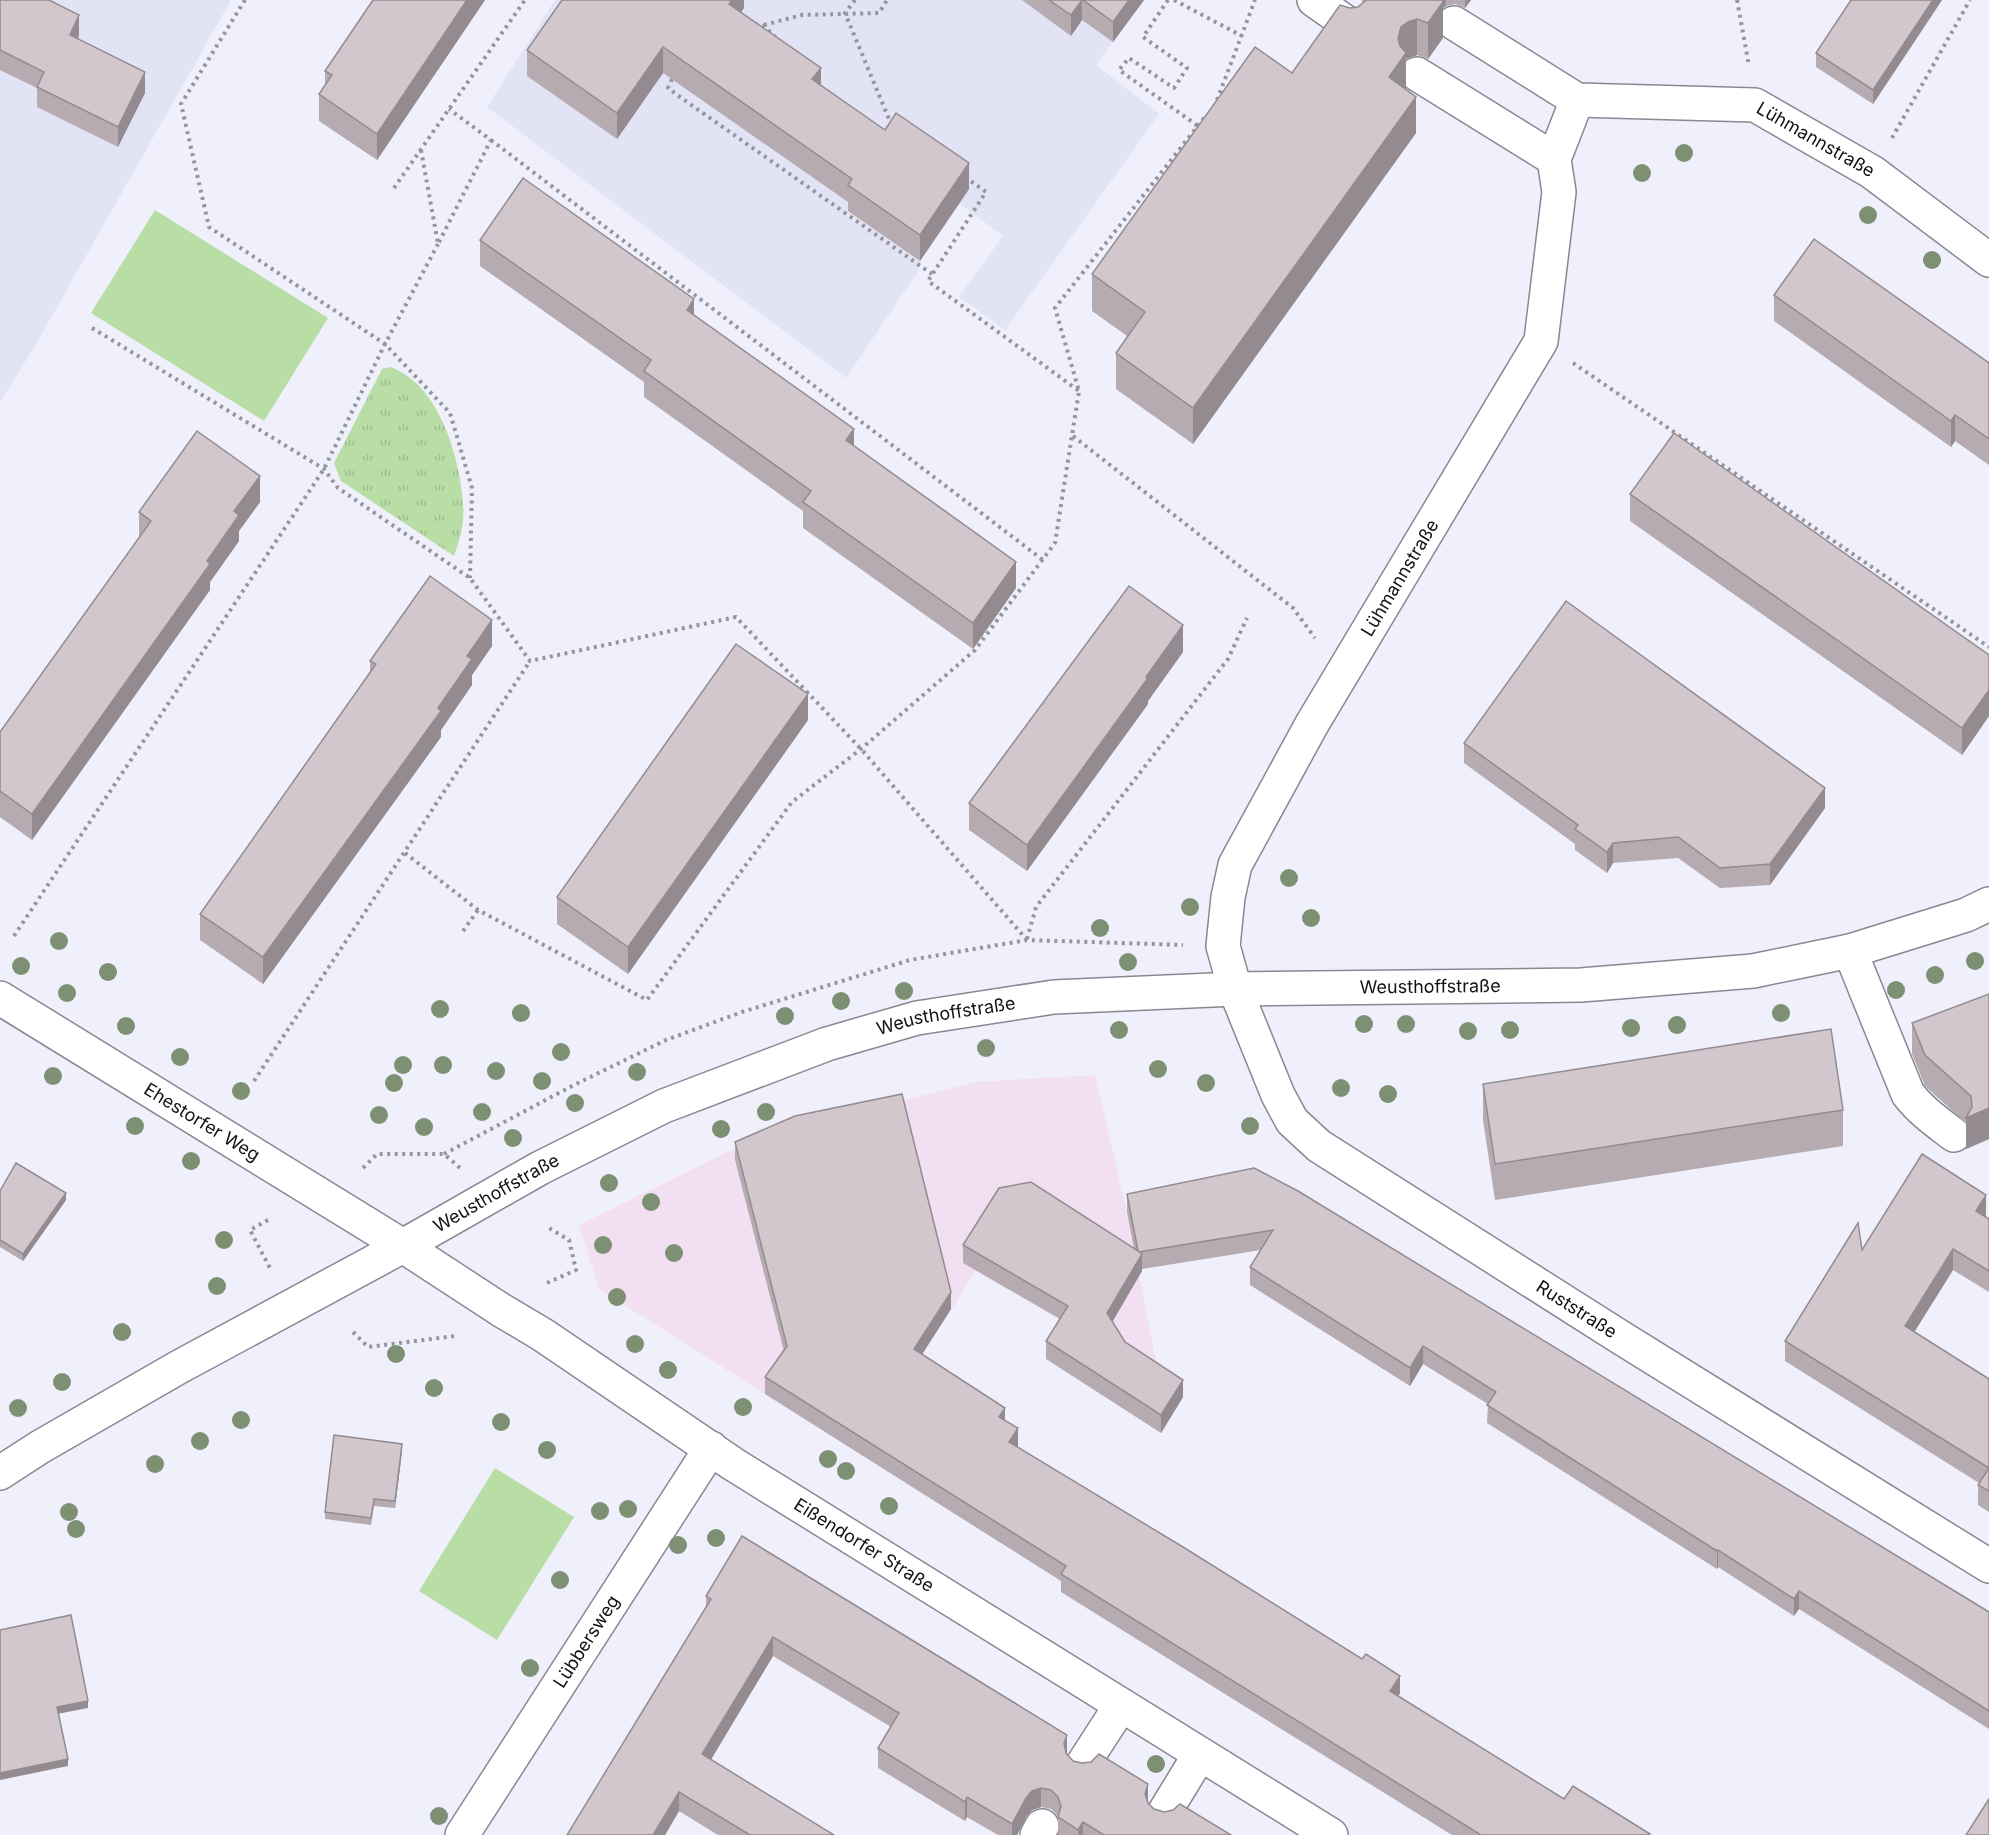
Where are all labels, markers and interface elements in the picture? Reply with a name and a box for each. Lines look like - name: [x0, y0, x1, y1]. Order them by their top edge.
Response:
- street label: Lühmannstraße: [1753, 97, 1879, 181]
- street label: Lühmannstraße: [1356, 516, 1443, 640]
- street label: Weusthoffstraße: [1360, 975, 1501, 998]
- street label: Weusthoffstraße: [874, 992, 1017, 1039]
- street label: Ehestorfer Weg: [140, 1078, 264, 1165]
- street label: Weusthoffstraße: [430, 1149, 563, 1236]
- street label: Ruststraße: [1533, 1276, 1621, 1342]
- street label: Eißendorfer Straße: [790, 1494, 938, 1596]
- street label: Lübbersweg: [549, 1591, 623, 1691]

